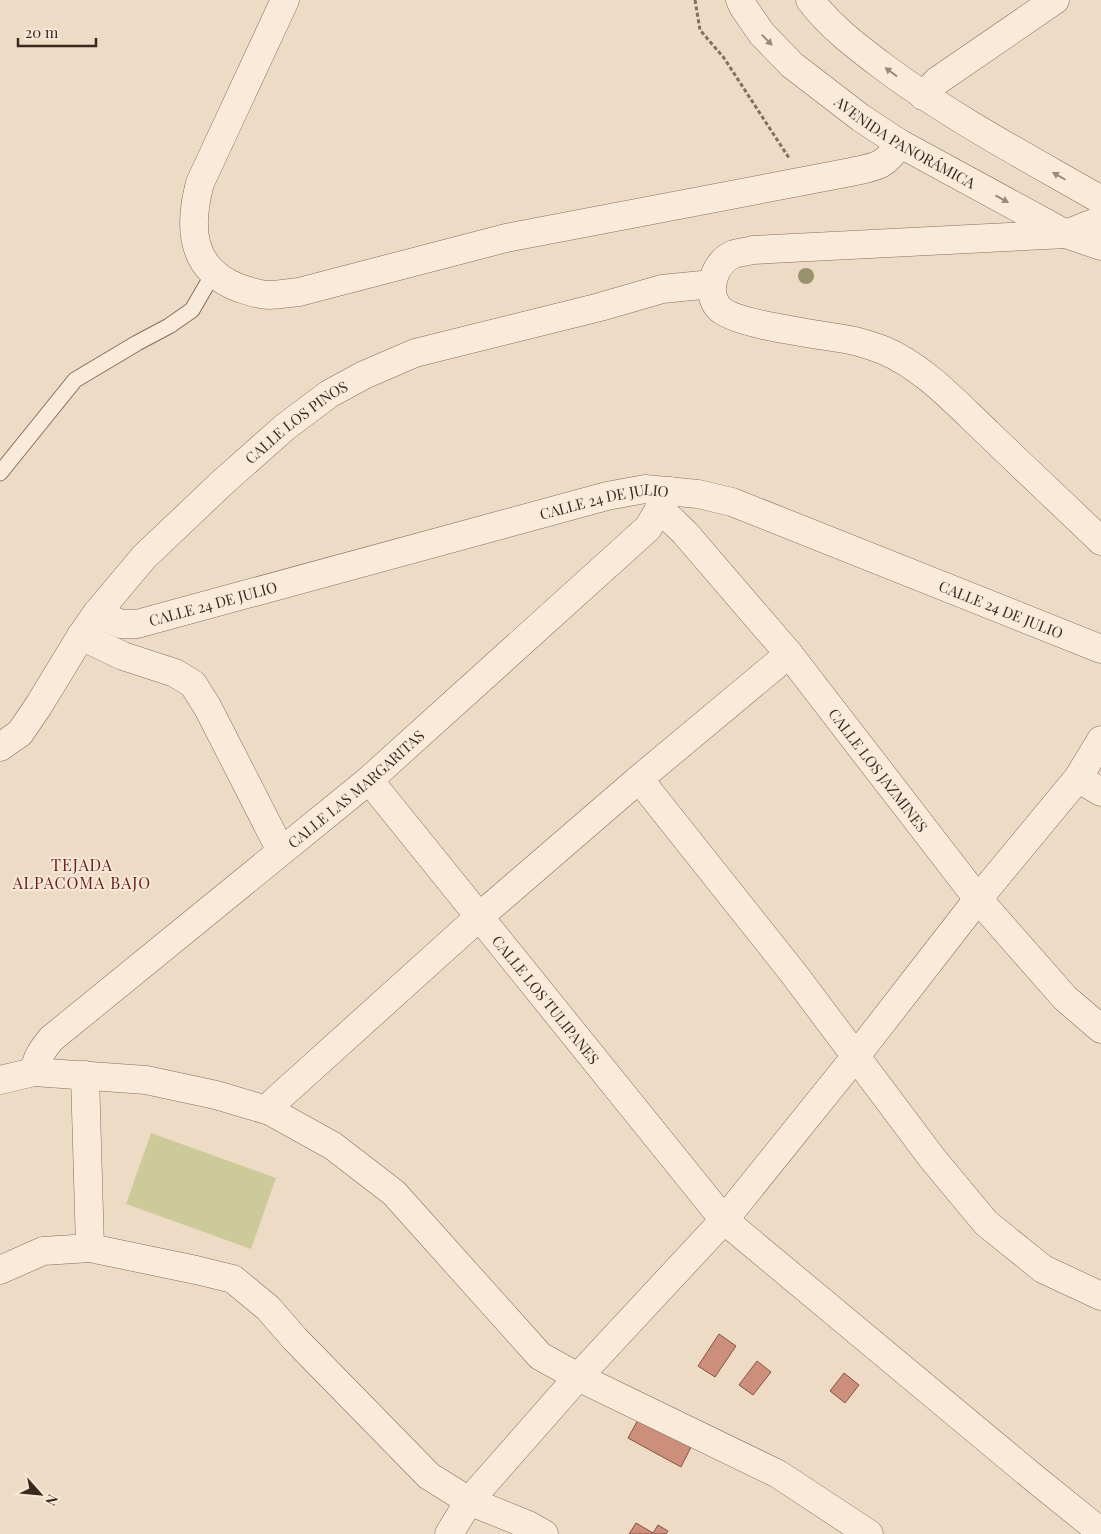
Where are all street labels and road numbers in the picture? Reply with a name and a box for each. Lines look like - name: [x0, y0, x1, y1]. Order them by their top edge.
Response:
- street label: AVENIDA PANORÁMICA: [830, 91, 980, 193]
- street label: CALLE LOS PINOS: [240, 376, 351, 468]
- street label: CALLE 24 DE JULIO: [537, 479, 670, 524]
- street label: CALLE 24 DE JULIO: [936, 575, 1066, 643]
- street label: CALLE 24 DE JULIO: [147, 576, 279, 630]
- street label: CALLE LOS JAZMINES: [824, 704, 932, 836]
- street label: CALLE LAS MARGARITAS: [283, 725, 428, 852]
- street label: CALLE LOS TULIPANES: [488, 931, 604, 1068]

